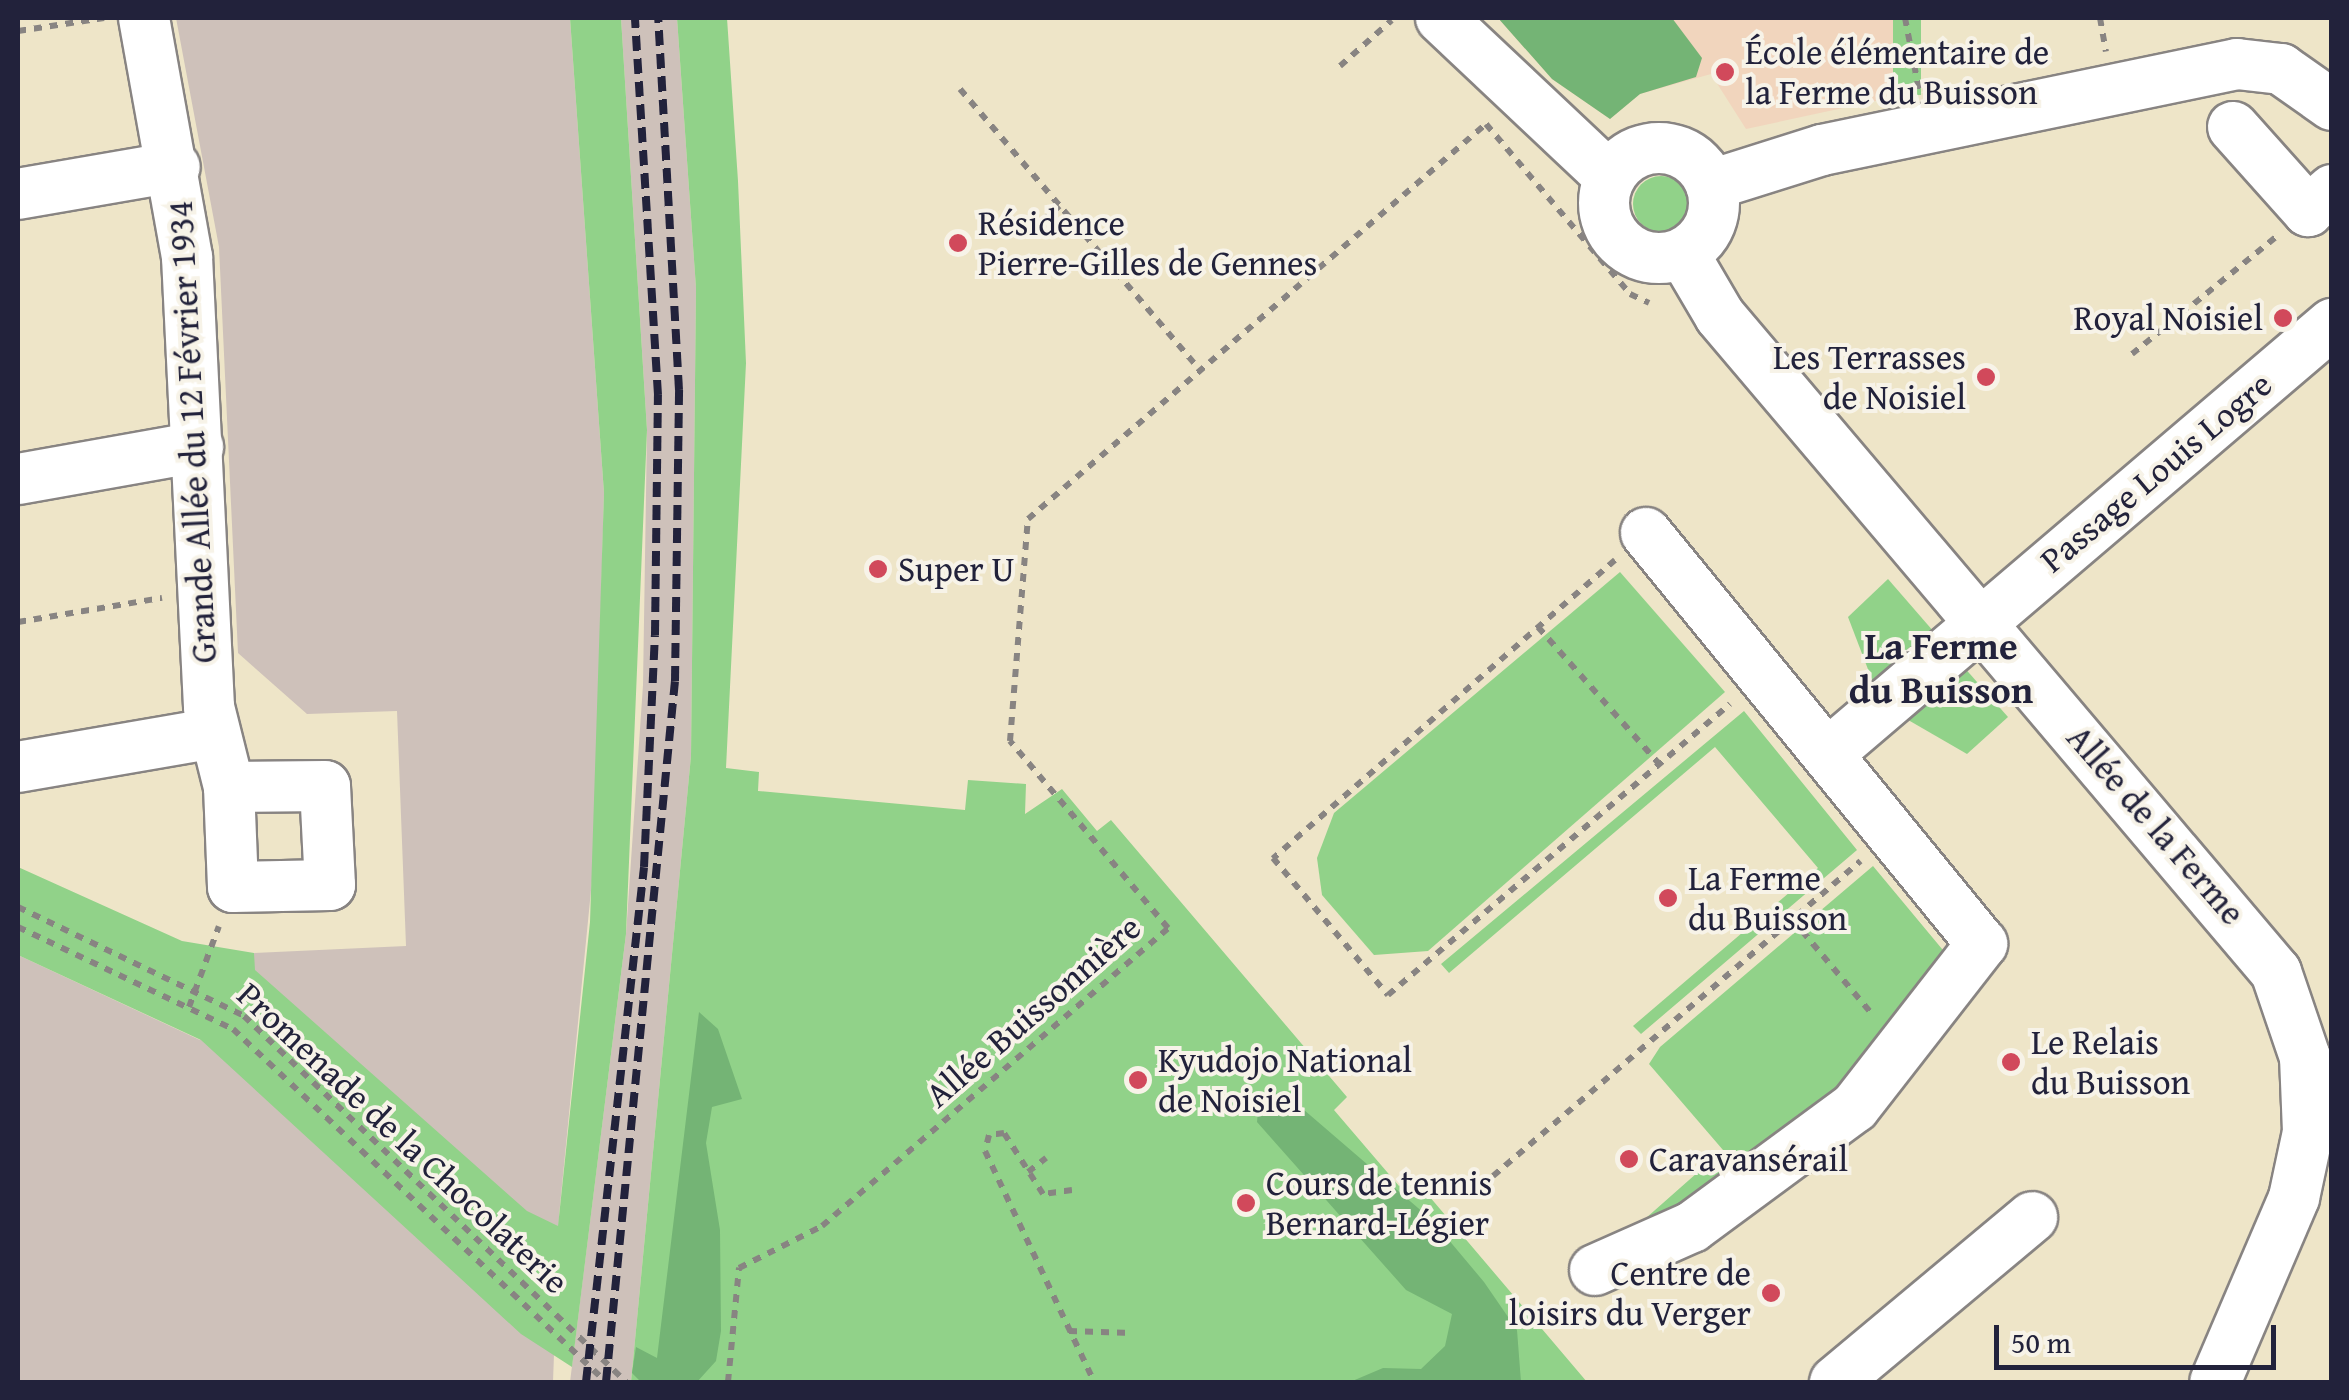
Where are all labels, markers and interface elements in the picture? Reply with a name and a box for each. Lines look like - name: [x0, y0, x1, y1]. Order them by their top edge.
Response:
- place label: École élémentaire de la Ferme du Buisson: [1745, 31, 2049, 113]
- marker: École élémentaire de la Ferme du Buisson: [1714, 61, 1736, 83]
- street label: Grande Allée du 12 Février 1934: [159, 200, 225, 664]
- place label: Résidence Pierre-Gilles de Gennes: [978, 202, 1317, 284]
- marker: Résidence Pierre-Gilles de Gennes: [947, 232, 969, 254]
- place label: Royal Noisiel: [2073, 297, 2263, 339]
- marker: Royal Noisiel: [2272, 307, 2294, 329]
- place label: Les Terrasses de Noisiel: [1773, 336, 1966, 418]
- street label: Passage Louis Logre: [2032, 363, 2280, 581]
- marker: Les Terrasses de Noisiel: [1975, 366, 1997, 388]
- place label: Super U: [898, 548, 1015, 590]
- marker: Super U: [867, 558, 889, 580]
- district label: La Ferme du Buisson: [1849, 623, 2033, 712]
- street label: Allée de la Ferme: [2058, 717, 2254, 933]
- place label: La Ferme du Buisson: [1688, 857, 1847, 939]
- marker: La Ferme du Buisson: [1657, 887, 1679, 909]
- street label: Allée Buissonnière: [917, 906, 1149, 1116]
- street label: Promenade de la Chocolaterie: [229, 974, 577, 1302]
- place label: Le Relais du Buisson: [2031, 1021, 2190, 1103]
- place label: Kyudojo National de Noisiel: [1158, 1039, 1412, 1121]
- marker: Le Relais du Buisson: [2000, 1051, 2022, 1073]
- marker: Kyudojo National de Noisiel: [1127, 1069, 1149, 1091]
- place label: Caravansérail: [1649, 1138, 1848, 1180]
- marker: Caravansérail: [1618, 1148, 1640, 1170]
- place label: Cours de tennis Bernard-Légier: [1266, 1162, 1492, 1244]
- marker: Cours de tennis Bernard-Légier: [1235, 1192, 1257, 1214]
- place label: Centre de loisirs du Verger: [1508, 1252, 1751, 1334]
- marker: Centre de loisirs du Verger: [1760, 1282, 1782, 1304]
- scale bar: [1999, 1305, 2282, 1367]
- text: 50 m: [2011, 1320, 2071, 1364]

